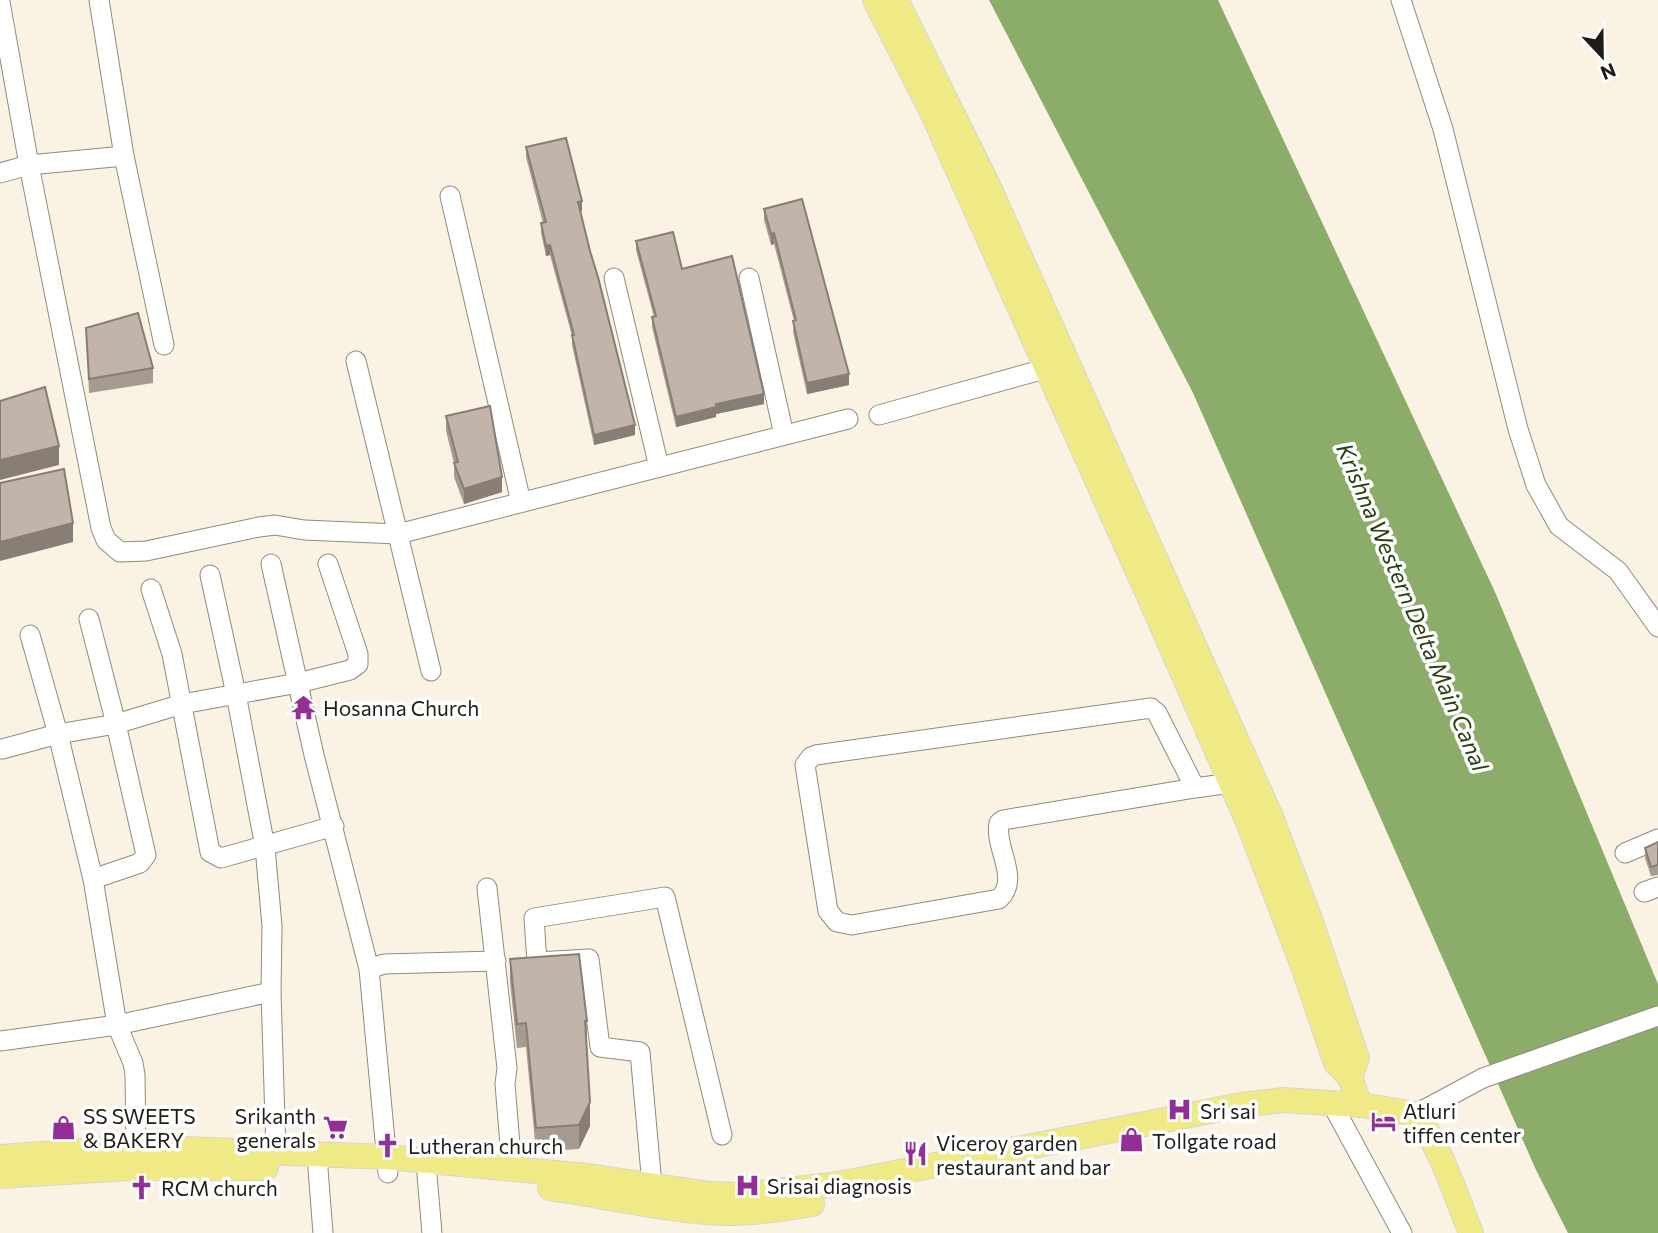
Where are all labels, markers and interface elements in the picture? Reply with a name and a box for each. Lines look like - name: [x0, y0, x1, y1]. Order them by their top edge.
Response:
- north arrow: [1567, 21, 1637, 91]
- text: N: [1598, 59, 1619, 86]
- water label: Krishna Western Delta Main Canal: [1331, 439, 1495, 776]
- temple icon: Hosanna Church: [289, 693, 317, 721]
- place label: Hosanna Church: [323, 695, 479, 720]
- hospital icon: Sri sai: [1166, 1096, 1194, 1124]
- place label: Sri sai: [1200, 1098, 1256, 1123]
- place label: Atluri tiffen center: [1403, 1098, 1521, 1147]
- place label: SS SWEETS & BAKERY: [83, 1103, 196, 1152]
- place label: Srikanth generals: [235, 1103, 316, 1152]
- hotel icon: Atluri tiffen center: [1369, 1108, 1397, 1136]
- shop icon: SS SWEETS & BAKERY: [49, 1113, 77, 1141]
- supermarket icon: Srikanth generals: [322, 1113, 350, 1141]
- shop icon: Tollgate road: [1118, 1126, 1146, 1154]
- place label: Tollgate road: [1152, 1128, 1277, 1153]
- place label: Viceroy garden restaurant and bar: [936, 1130, 1111, 1179]
- church icon: Lutheran church: [374, 1131, 402, 1159]
- place label: Lutheran church: [408, 1133, 563, 1158]
- restaurant icon: Viceroy garden restaurant and bar: [902, 1140, 930, 1168]
- hospital icon: Srisai diagnosis: [733, 1171, 761, 1199]
- church icon: RCM church: [127, 1173, 155, 1201]
- place label: Srisai diagnosis: [767, 1173, 912, 1198]
- place label: RCM church: [161, 1175, 278, 1200]

